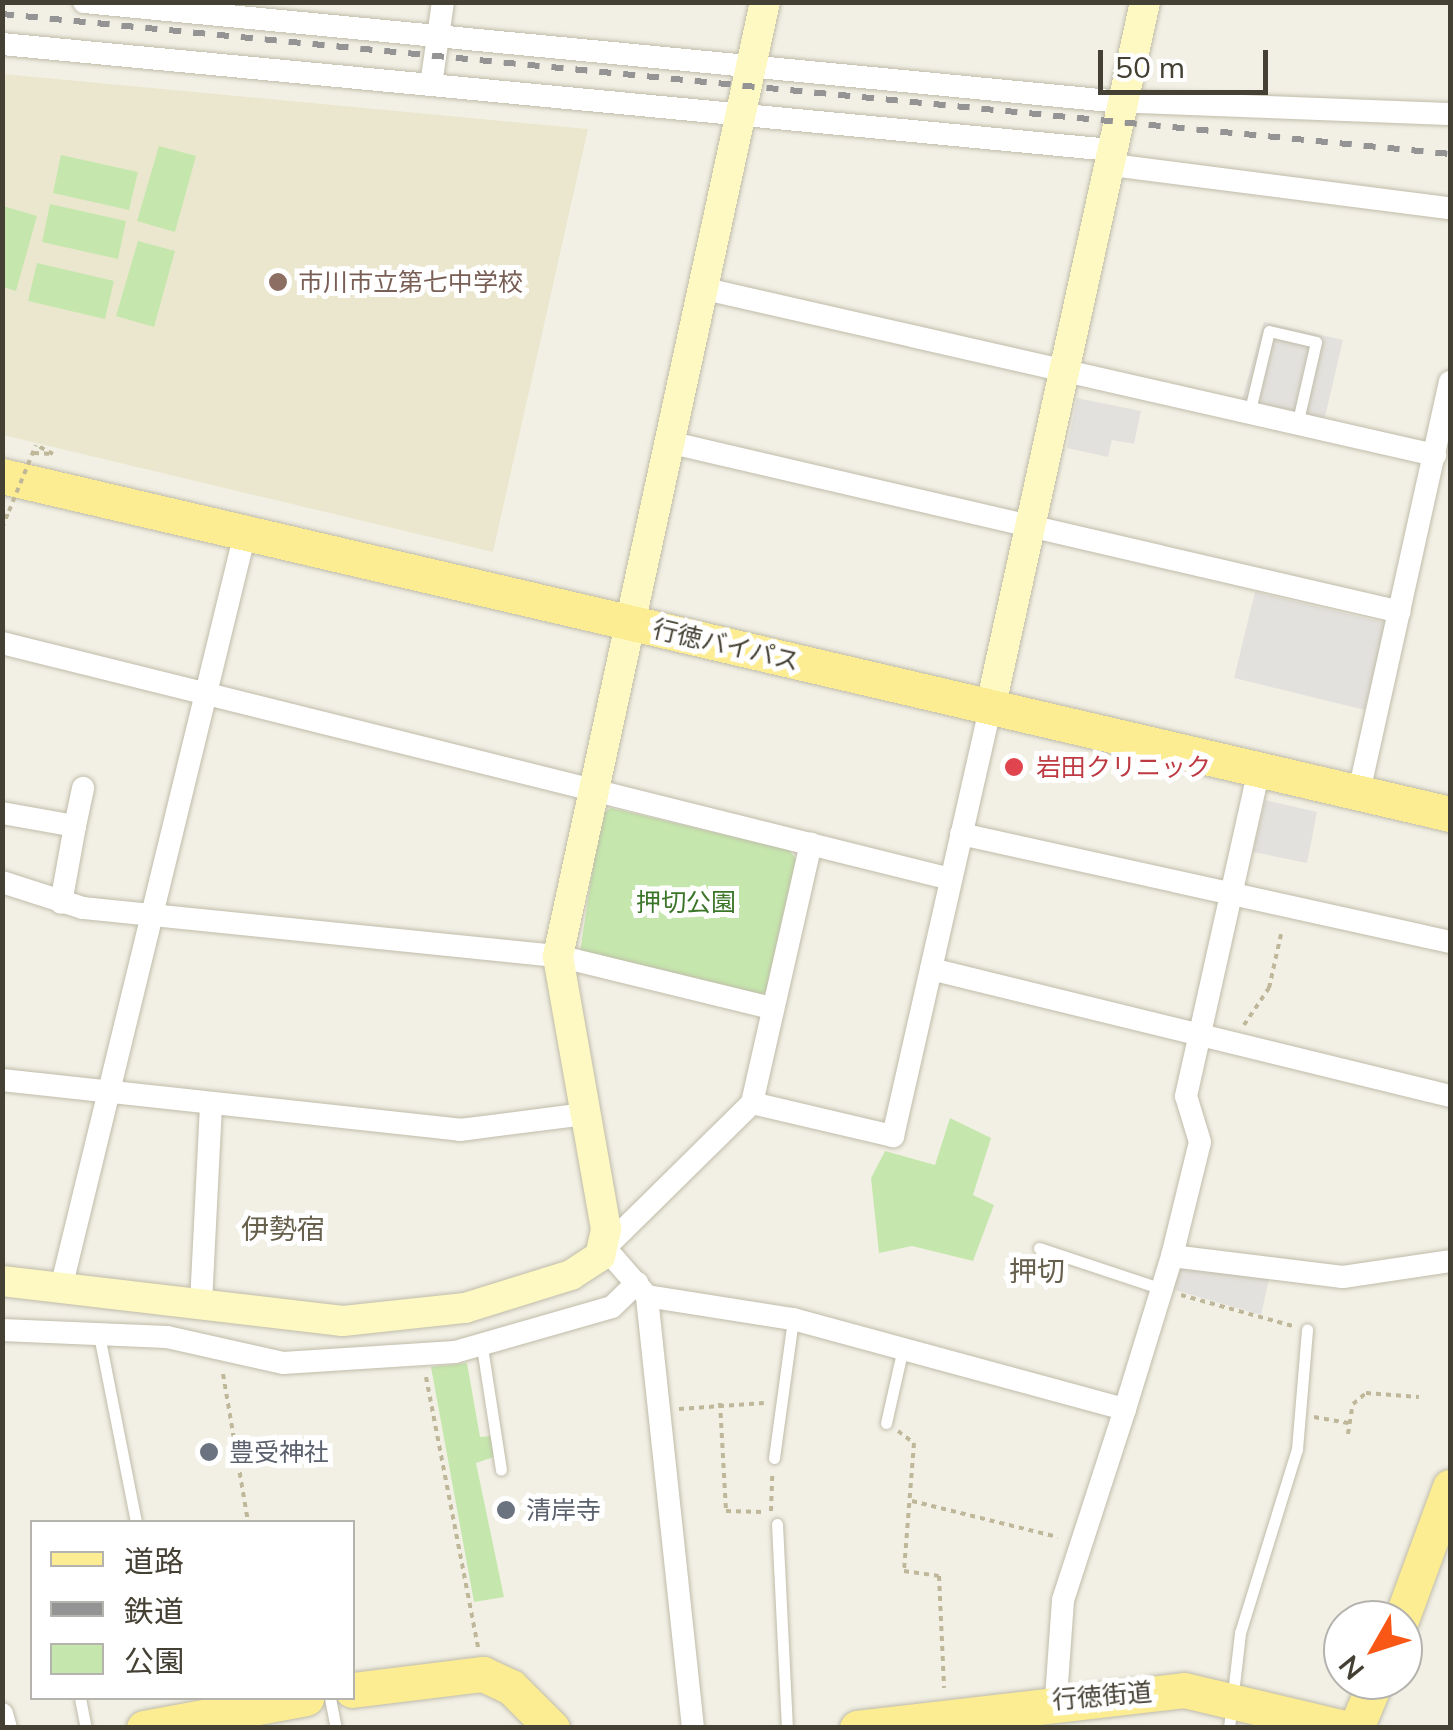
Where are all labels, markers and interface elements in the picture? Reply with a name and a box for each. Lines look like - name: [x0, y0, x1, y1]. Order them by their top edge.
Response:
- scale bar: [1103, 30, 1273, 92]
- text: 50 m: [1115, 48, 1185, 86]
- place label: 市川市立第七中学校: [298, 267, 523, 297]
- marker: 市川市立第七中学校: [267, 271, 289, 293]
- street label: 行徳バイパス: [650, 614, 802, 676]
- place label: 岩田クリニック: [1036, 752, 1211, 782]
- marker: 岩田クリニック: [1001, 754, 1027, 780]
- park label: 押切公園: [636, 887, 736, 917]
- district label: 伊勢宿: [241, 1212, 325, 1246]
- district label: 押切: [1009, 1254, 1065, 1288]
- place label: 豊受神社: [229, 1437, 329, 1467]
- marker: 豊受神社: [198, 1441, 220, 1463]
- place label: 清岸寺: [526, 1495, 601, 1525]
- marker: 清岸寺: [495, 1499, 517, 1521]
- legend: [30, 1520, 355, 1700]
- text: 道路: [124, 1542, 184, 1580]
- text: 鉄道: [124, 1592, 184, 1630]
- north arrow: [1323, 1600, 1423, 1700]
- text: 公園: [124, 1642, 184, 1680]
- text: N: [1331, 1649, 1371, 1687]
- street label: 行徳街道: [1051, 1677, 1153, 1715]

